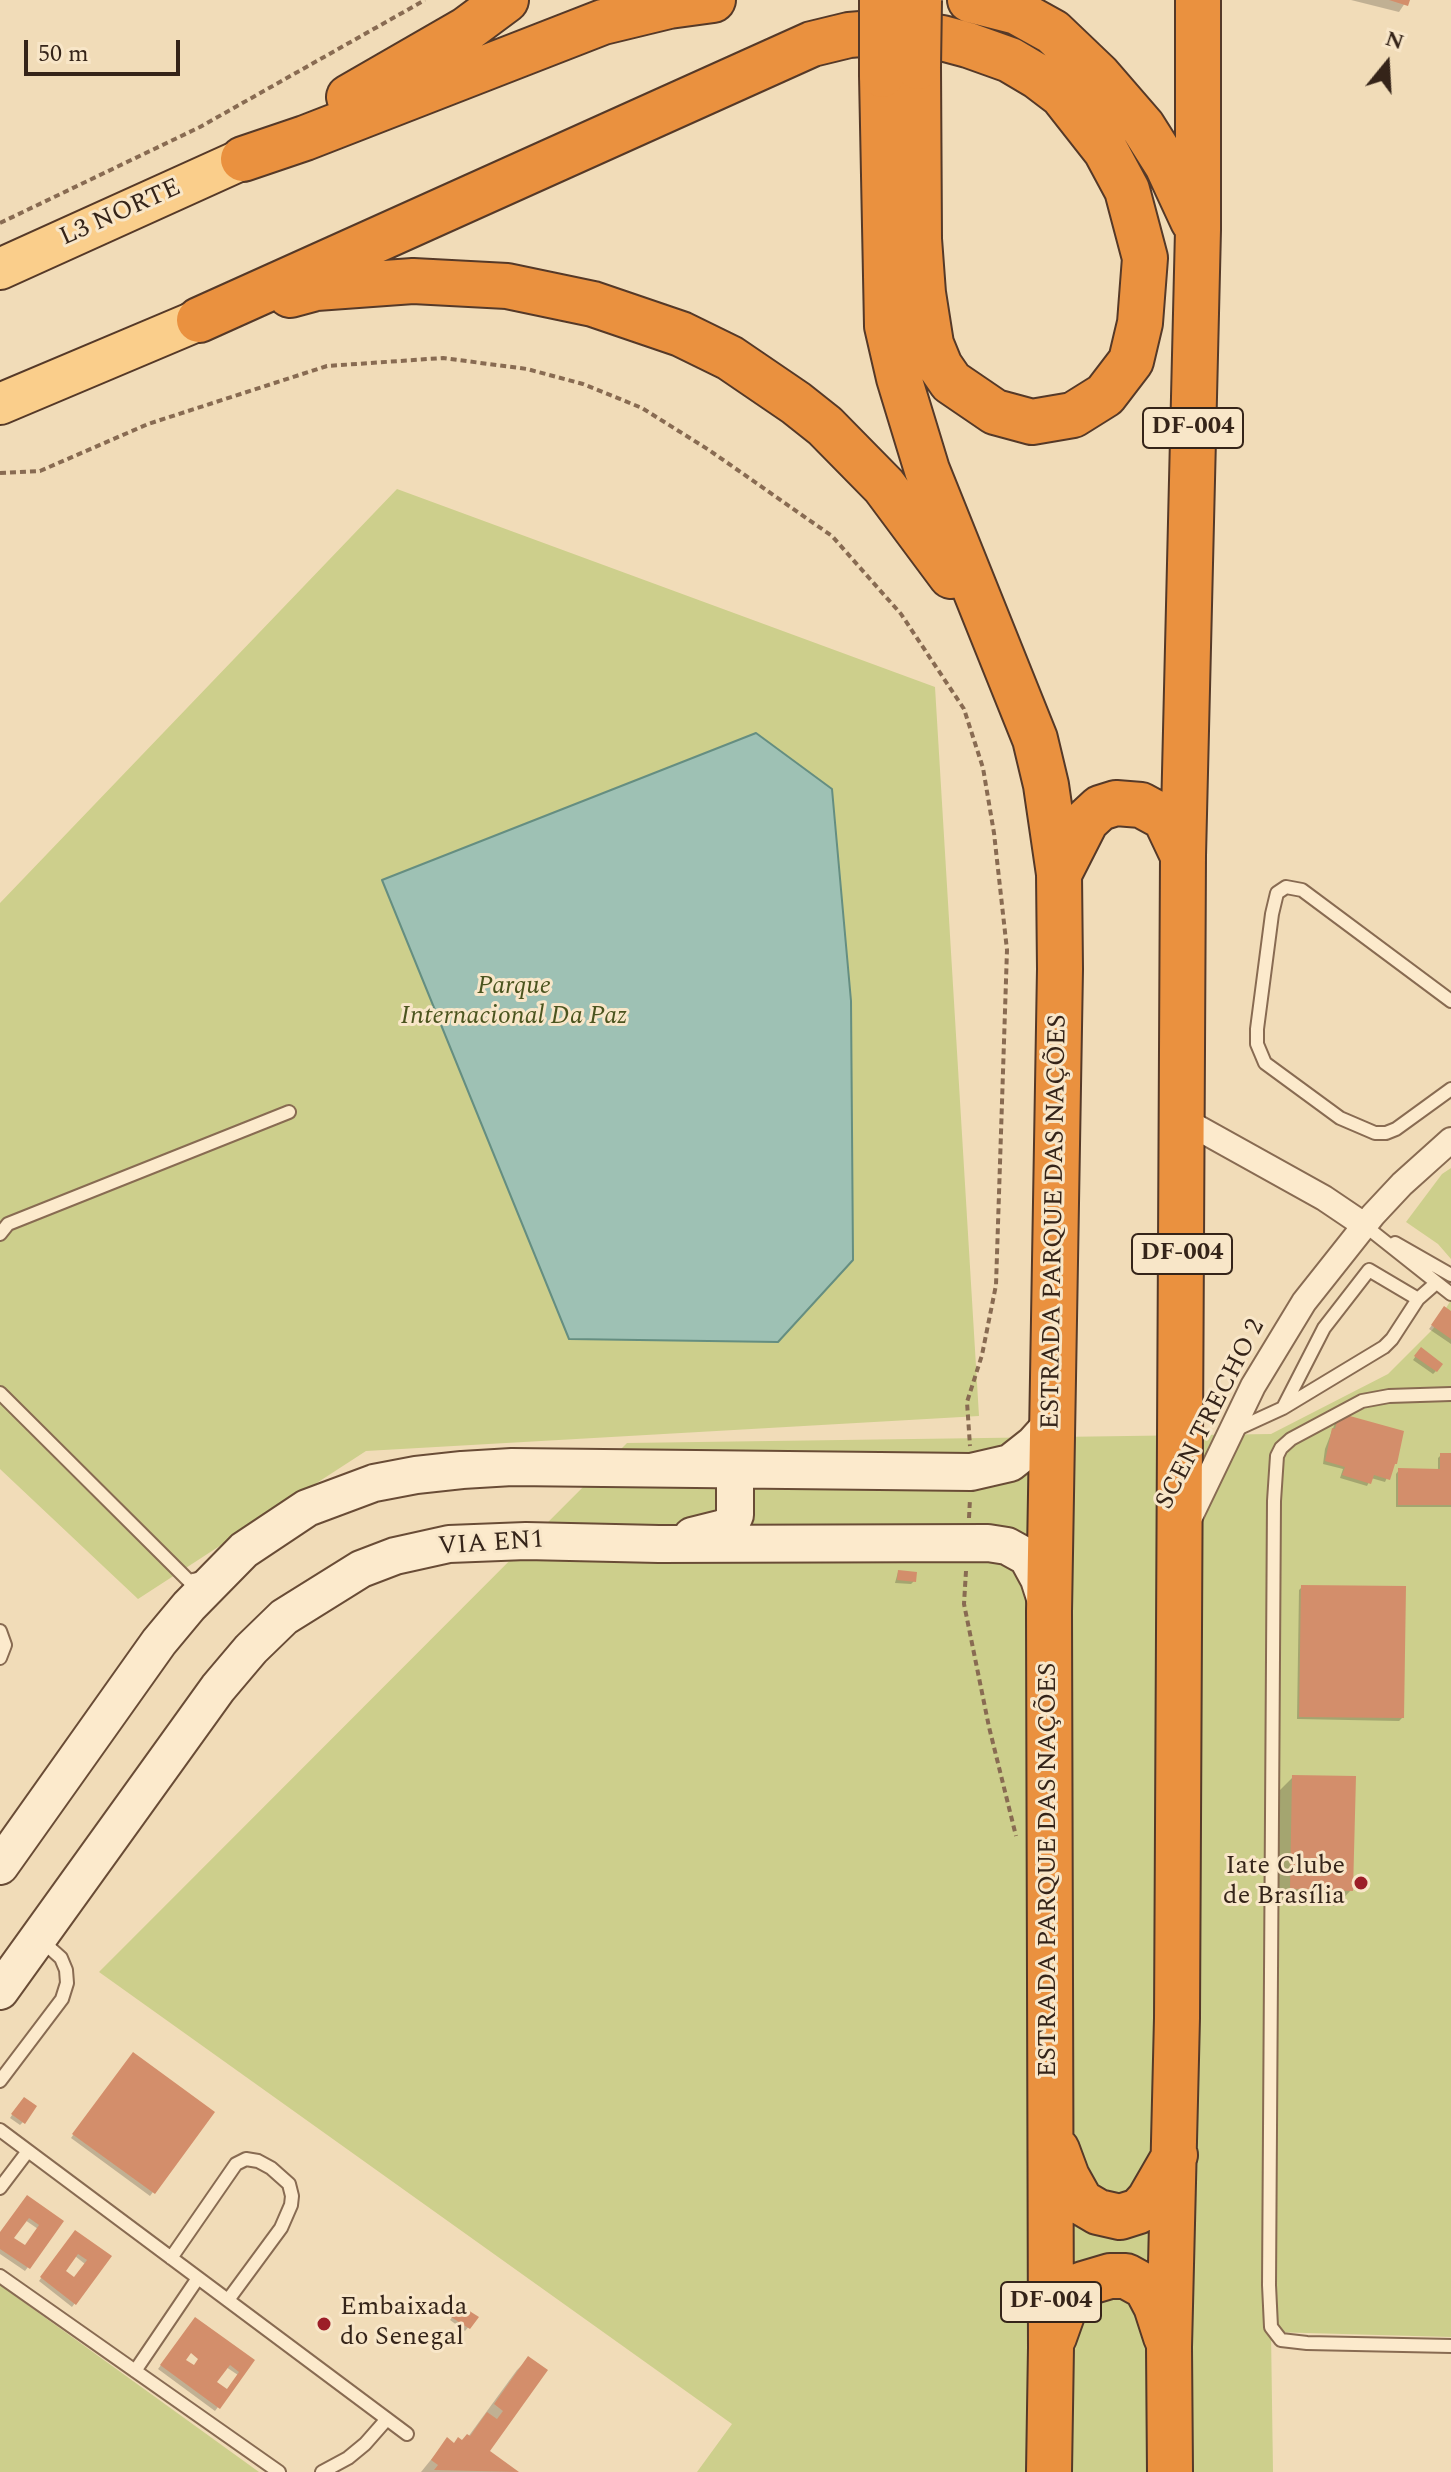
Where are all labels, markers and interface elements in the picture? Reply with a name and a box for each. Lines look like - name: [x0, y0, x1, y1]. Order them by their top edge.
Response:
- text: N: [1381, 22, 1408, 59]
- scale bar: [28, 24, 184, 74]
- north arrow: [1347, 24, 1427, 104]
- text: 50 m: [38, 36, 89, 72]
- street label: L3 NORTE: [56, 173, 186, 255]
- road number: DF-004: [1143, 408, 1243, 448]
- park label: Parque Internacional Da Paz: [401, 972, 627, 1034]
- street label: ESTRADA PARQUE DAS NAÇÕES: [1037, 1014, 1075, 1430]
- road number: DF-004: [1132, 1234, 1232, 1274]
- street label: SCEN TRECHO 2: [1151, 1315, 1273, 1515]
- street label: VIA EN1: [437, 1526, 545, 1564]
- street label: ESTRADA PARQUE DAS NAÇÕES: [1034, 1662, 1066, 2078]
- place label: Iate Clube de Brasília: [1223, 1852, 1345, 1914]
- marker: Iate Clube de Brasília: [1352, 1874, 1370, 1892]
- road number: DF-004: [1001, 2282, 1101, 2322]
- place label: Embaixada do Senegal: [340, 2293, 467, 2354]
- marker: Embaixada do Senegal: [315, 2315, 333, 2333]

